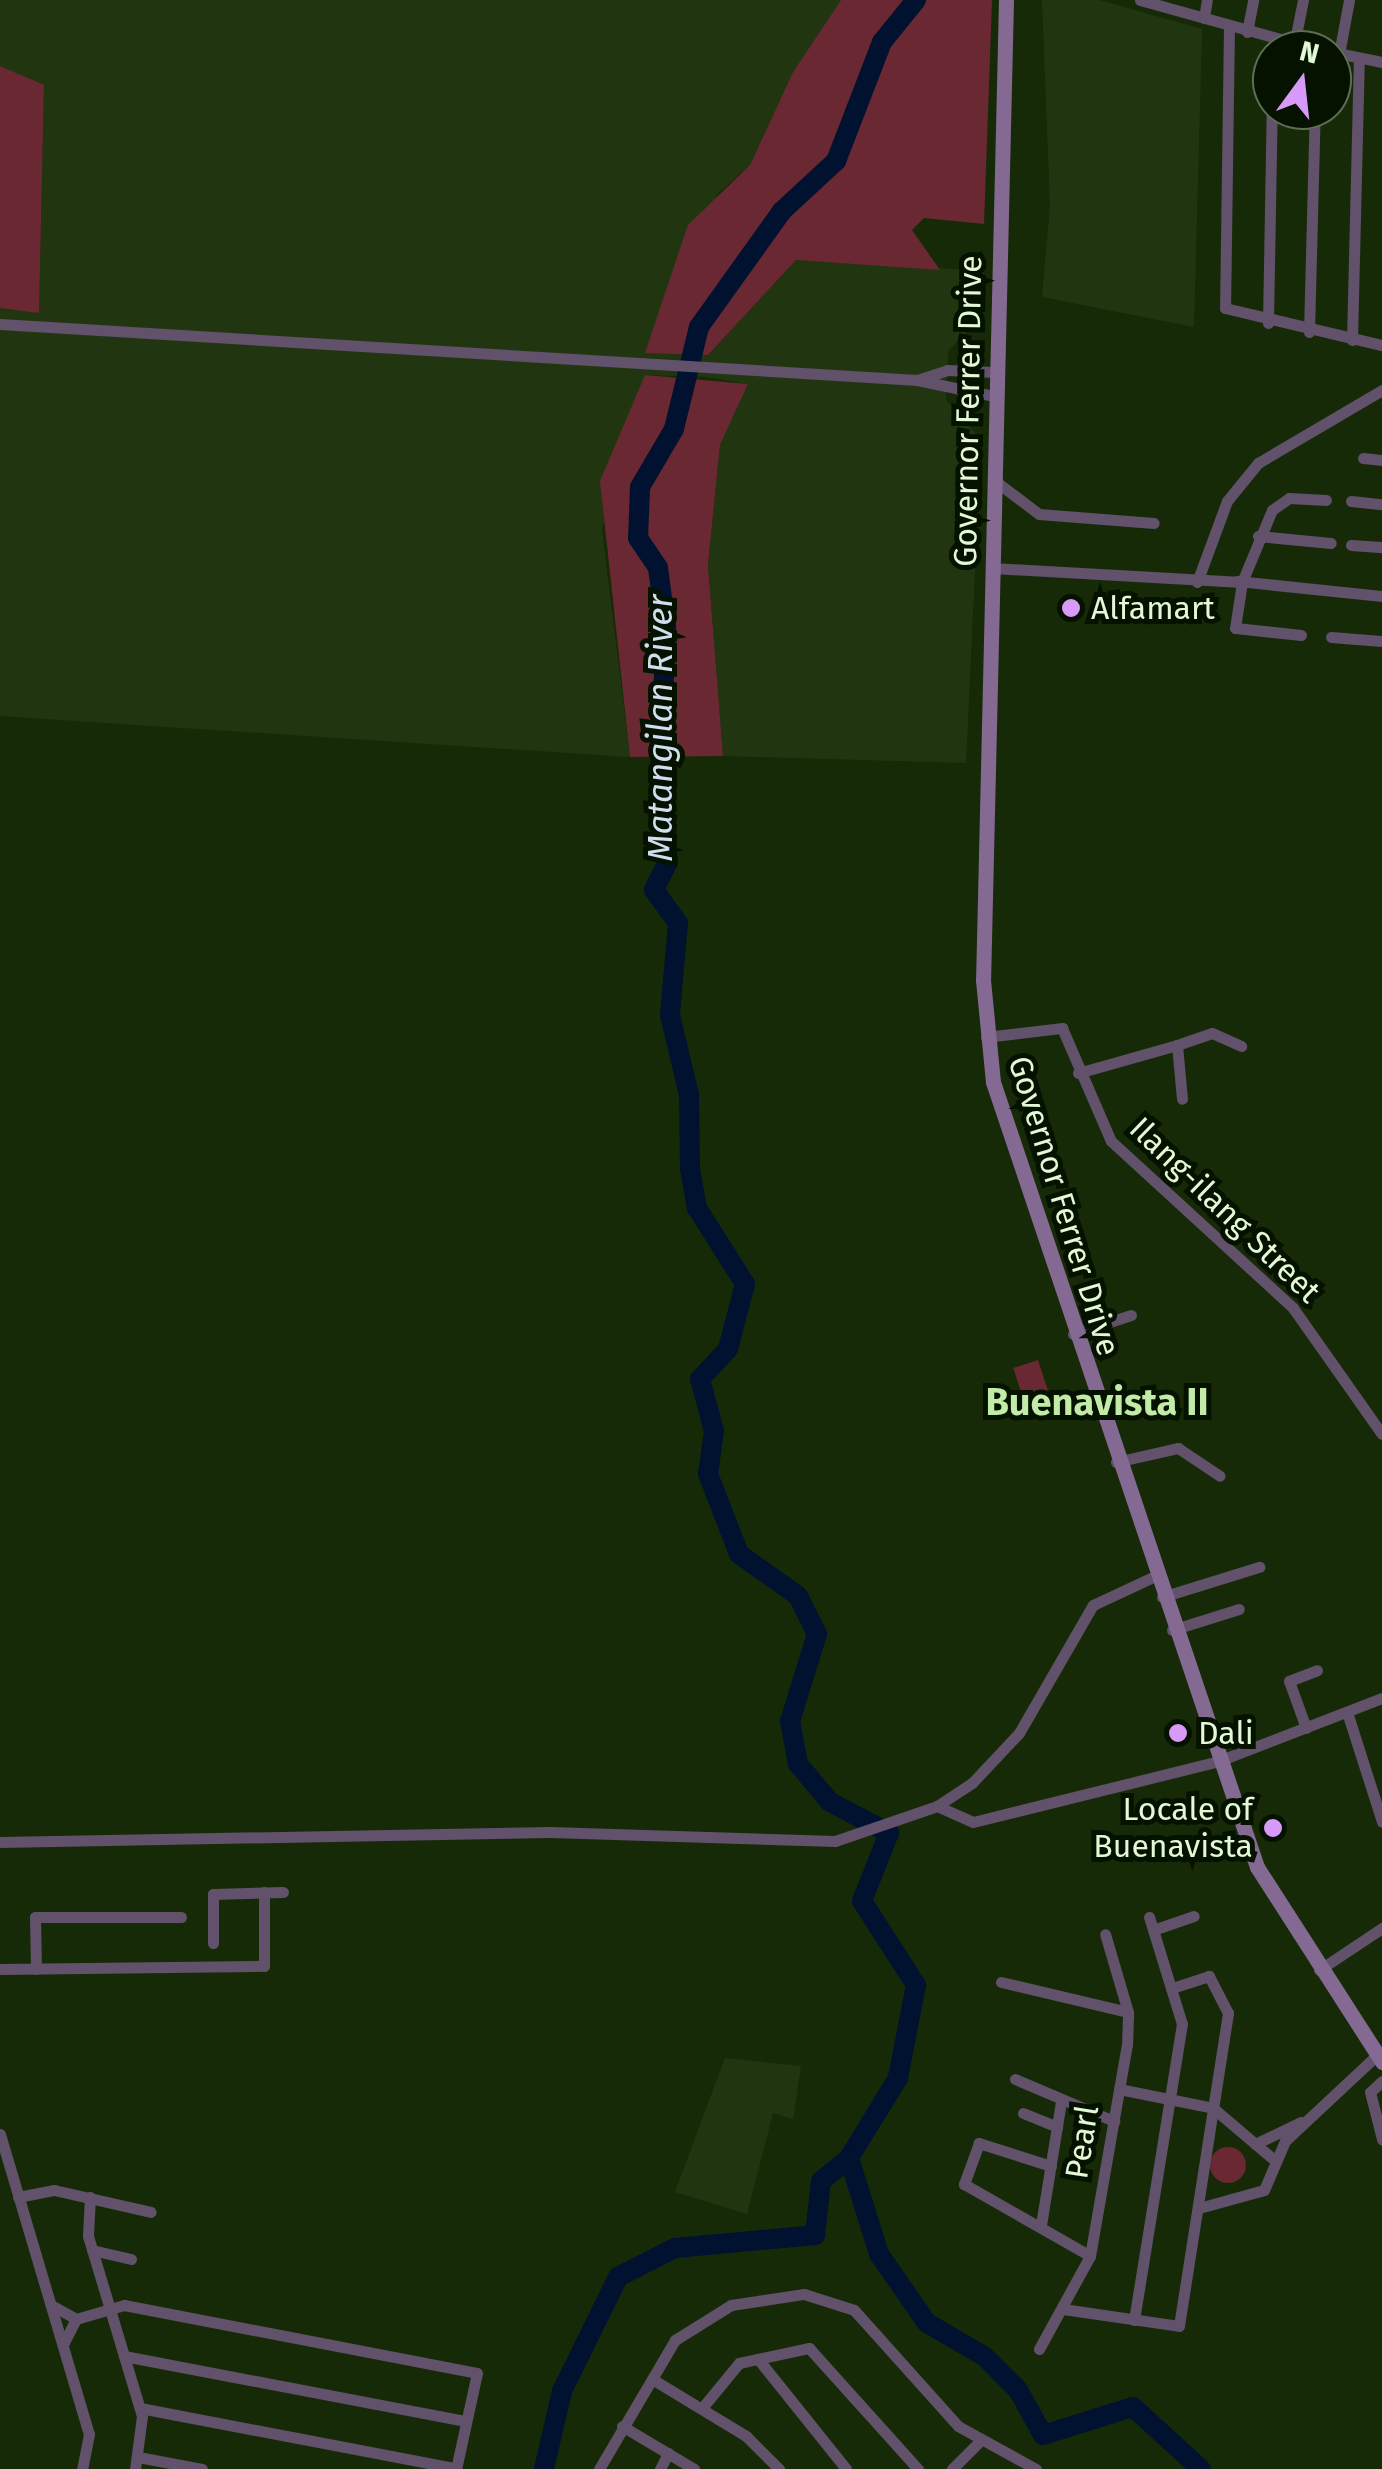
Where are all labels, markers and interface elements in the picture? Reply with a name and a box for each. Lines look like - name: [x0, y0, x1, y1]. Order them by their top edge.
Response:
- north arrow: [1252, 30, 1352, 130]
- text: N: [1296, 34, 1323, 71]
- street label: Governor Ferrer Drive: [946, 255, 990, 567]
- place label: Alfamart: [1091, 589, 1215, 627]
- water label: Matangilan River: [639, 594, 681, 862]
- marker: Alfamart: [1060, 597, 1082, 619]
- street label: Governor Ferrer Drive: [1000, 1051, 1128, 1361]
- street label: Ilang-ilang Street: [1122, 1109, 1328, 1311]
- district label: Buenavista II: [985, 1380, 1209, 1426]
- place label: Dali: [1198, 1714, 1254, 1752]
- marker: Dali: [1167, 1722, 1189, 1744]
- place label: Locale of Buenavista: [1093, 1791, 1253, 1866]
- marker: Locale of Buenavista: [1262, 1817, 1284, 1839]
- street label: Pearl: [1057, 2103, 1107, 2181]

